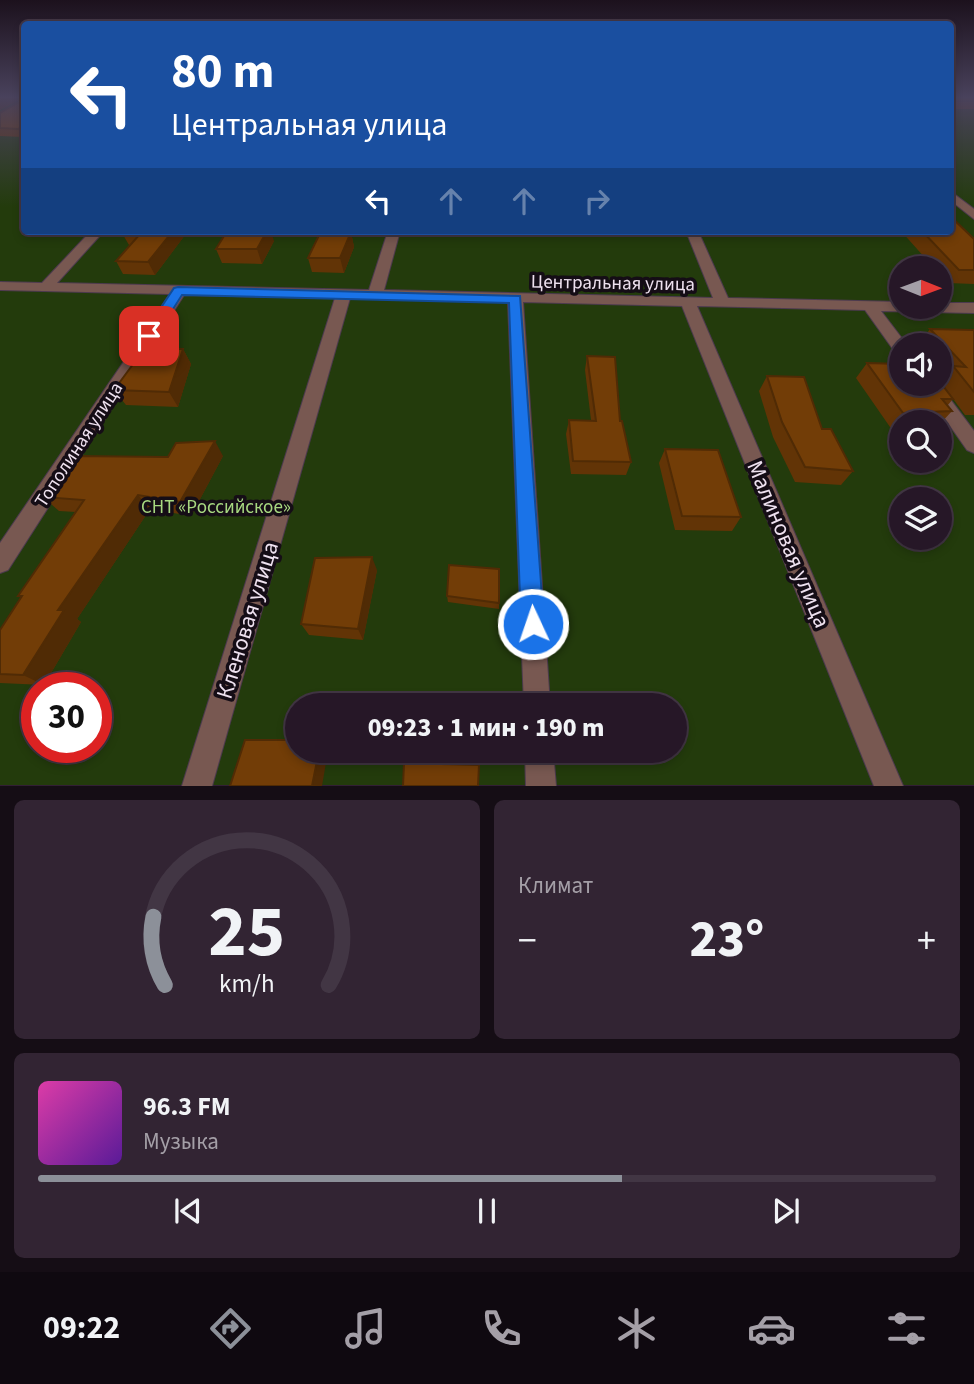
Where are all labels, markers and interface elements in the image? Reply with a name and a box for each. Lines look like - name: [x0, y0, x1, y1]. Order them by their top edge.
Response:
- text: 80 m: [171, 37, 275, 107]
- icon: left: [56, 49, 147, 140]
- text: Центральная улица: [171, 102, 447, 148]
- icon: left: [359, 182, 397, 220]
- icon: ahead: [432, 182, 470, 220]
- icon: ahead: [505, 182, 543, 220]
- icon: right: [578, 182, 616, 220]
- north arrow: [889, 256, 952, 318]
- map controls: [889, 256, 952, 550]
- street label: Центральная улица: [531, 269, 695, 298]
- pin: [119, 306, 179, 366]
- icon: arrive: [130, 317, 168, 355]
- button: sound: [889, 333, 952, 396]
- street label: Тополиная улица: [29, 377, 130, 513]
- button: search: [889, 410, 952, 473]
- street label: Малиновая улица: [738, 455, 839, 633]
- button: layers: [889, 487, 952, 550]
- park label: СНТ «Российское»: [141, 494, 291, 521]
- street label: Кленовая улица: [208, 537, 287, 703]
- position arrow: [496, 587, 570, 661]
- speed limit sign: 30: [21, 672, 112, 763]
- text: 09:23 · 1 мин · 190 m: [368, 709, 604, 746]
- text: Климат: [518, 869, 593, 902]
- text: 25: [209, 881, 285, 985]
- text: 23°: [690, 903, 764, 977]
- text: −: [518, 914, 537, 968]
- text: +: [917, 914, 936, 968]
- text: km/h: [219, 966, 275, 1002]
- text: 96.3 FM: [143, 1088, 231, 1125]
- text: Музыка: [143, 1125, 219, 1158]
- icon: previous: [169, 1192, 207, 1230]
- icon: pause: [468, 1192, 506, 1230]
- icon: next: [767, 1192, 805, 1230]
- icon: directions: [206, 1304, 255, 1353]
- icon: music: [341, 1304, 390, 1353]
- icon: phone: [477, 1304, 526, 1353]
- icon: climate: [612, 1304, 661, 1353]
- icon: car: [747, 1304, 796, 1353]
- icon: filters: [882, 1304, 931, 1353]
- text: 09:22: [43, 1305, 120, 1351]

